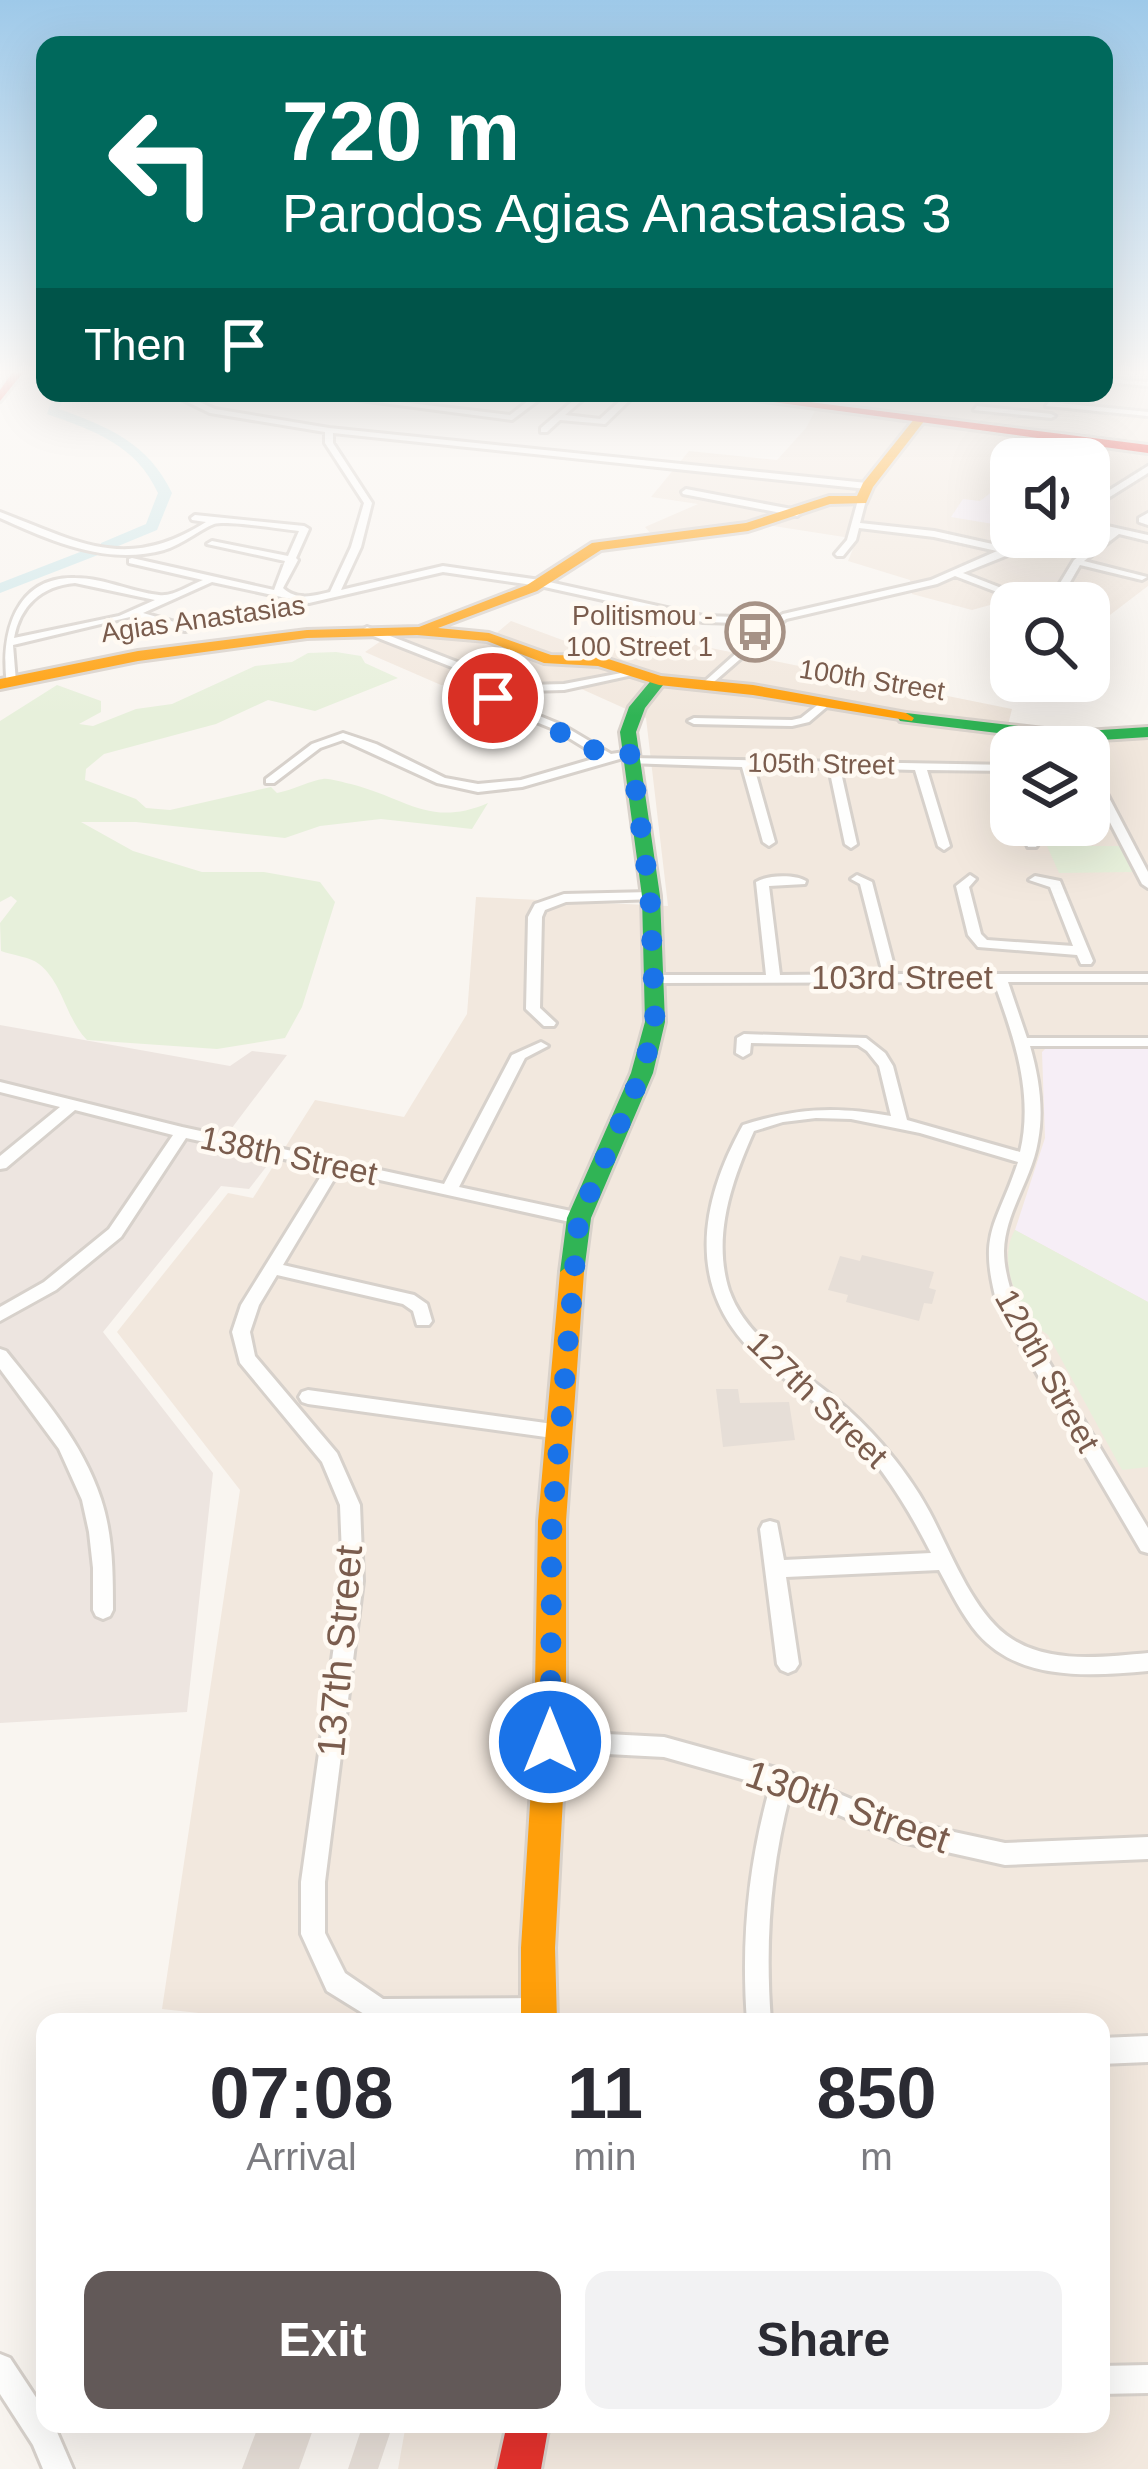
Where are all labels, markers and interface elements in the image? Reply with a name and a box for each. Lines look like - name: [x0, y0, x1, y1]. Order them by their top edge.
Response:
- icon: left: [84, 84, 240, 240]
- text: 720 m: [282, 84, 520, 178]
- text: Parodos Agias Anastasias 3: [282, 183, 951, 243]
- icon: arrive: [211, 312, 277, 378]
- text: Then: [84, 319, 187, 370]
- map controls: [990, 438, 1110, 846]
- button: sound: [990, 438, 1110, 558]
- button: search: [990, 582, 1110, 702]
- street label: Agias Anastasias: [99, 590, 307, 648]
- place label: Politismou - 100 Street 1: [566, 601, 713, 662]
- bus stop icon: Politismou - 100 Street 1: [724, 601, 786, 663]
- pin: [442, 647, 544, 749]
- street label: 100th Street: [797, 654, 947, 706]
- icon: arrive: [460, 665, 526, 731]
- button: layers: [990, 726, 1110, 846]
- street label: 105th Street: [747, 748, 895, 780]
- street label: 103rd Street: [811, 959, 993, 996]
- street label: 138th Street: [197, 1119, 381, 1192]
- street label: 120th Street: [988, 1283, 1107, 1458]
- street label: 127th Street: [740, 1324, 895, 1475]
- street label: 137th Street: [309, 1543, 370, 1759]
- position arrow: [487, 1679, 613, 1805]
- street label: 130th Street: [740, 1752, 955, 1861]
- text: 07:08: [209, 2053, 394, 2133]
- text: 11: [567, 2053, 643, 2133]
- text: 850: [816, 2053, 937, 2133]
- text: Arrival: [246, 2135, 357, 2178]
- text: min: [574, 2135, 636, 2178]
- text: m: [860, 2135, 893, 2178]
- button: Exit: [84, 2271, 561, 2409]
- button: Share: [585, 2271, 1062, 2409]

